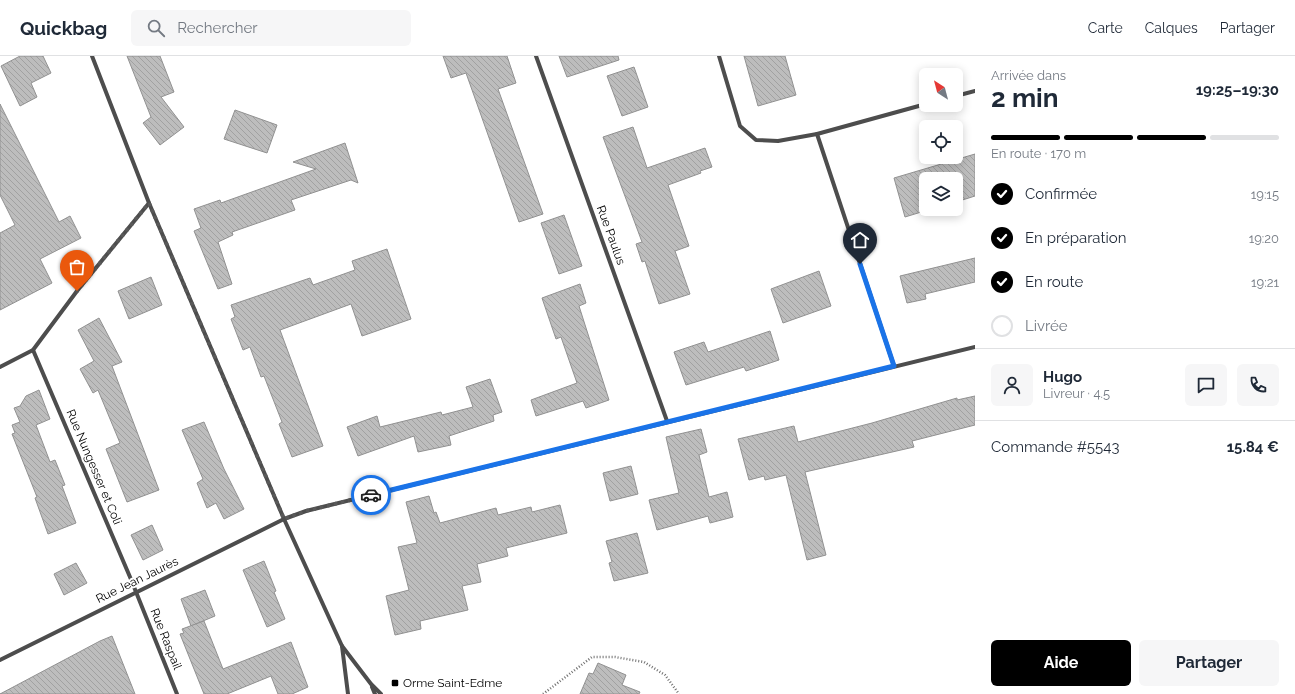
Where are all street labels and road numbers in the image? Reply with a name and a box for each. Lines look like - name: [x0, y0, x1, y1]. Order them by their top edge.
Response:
- street label: Rue Paulus: [594, 203, 628, 267]
- street label: Rue Nungesser et Coli: [63, 407, 125, 527]
- street label: Rue Jean Jaurès: [94, 554, 181, 606]
- street label: Rue Raspail: [147, 606, 185, 672]

